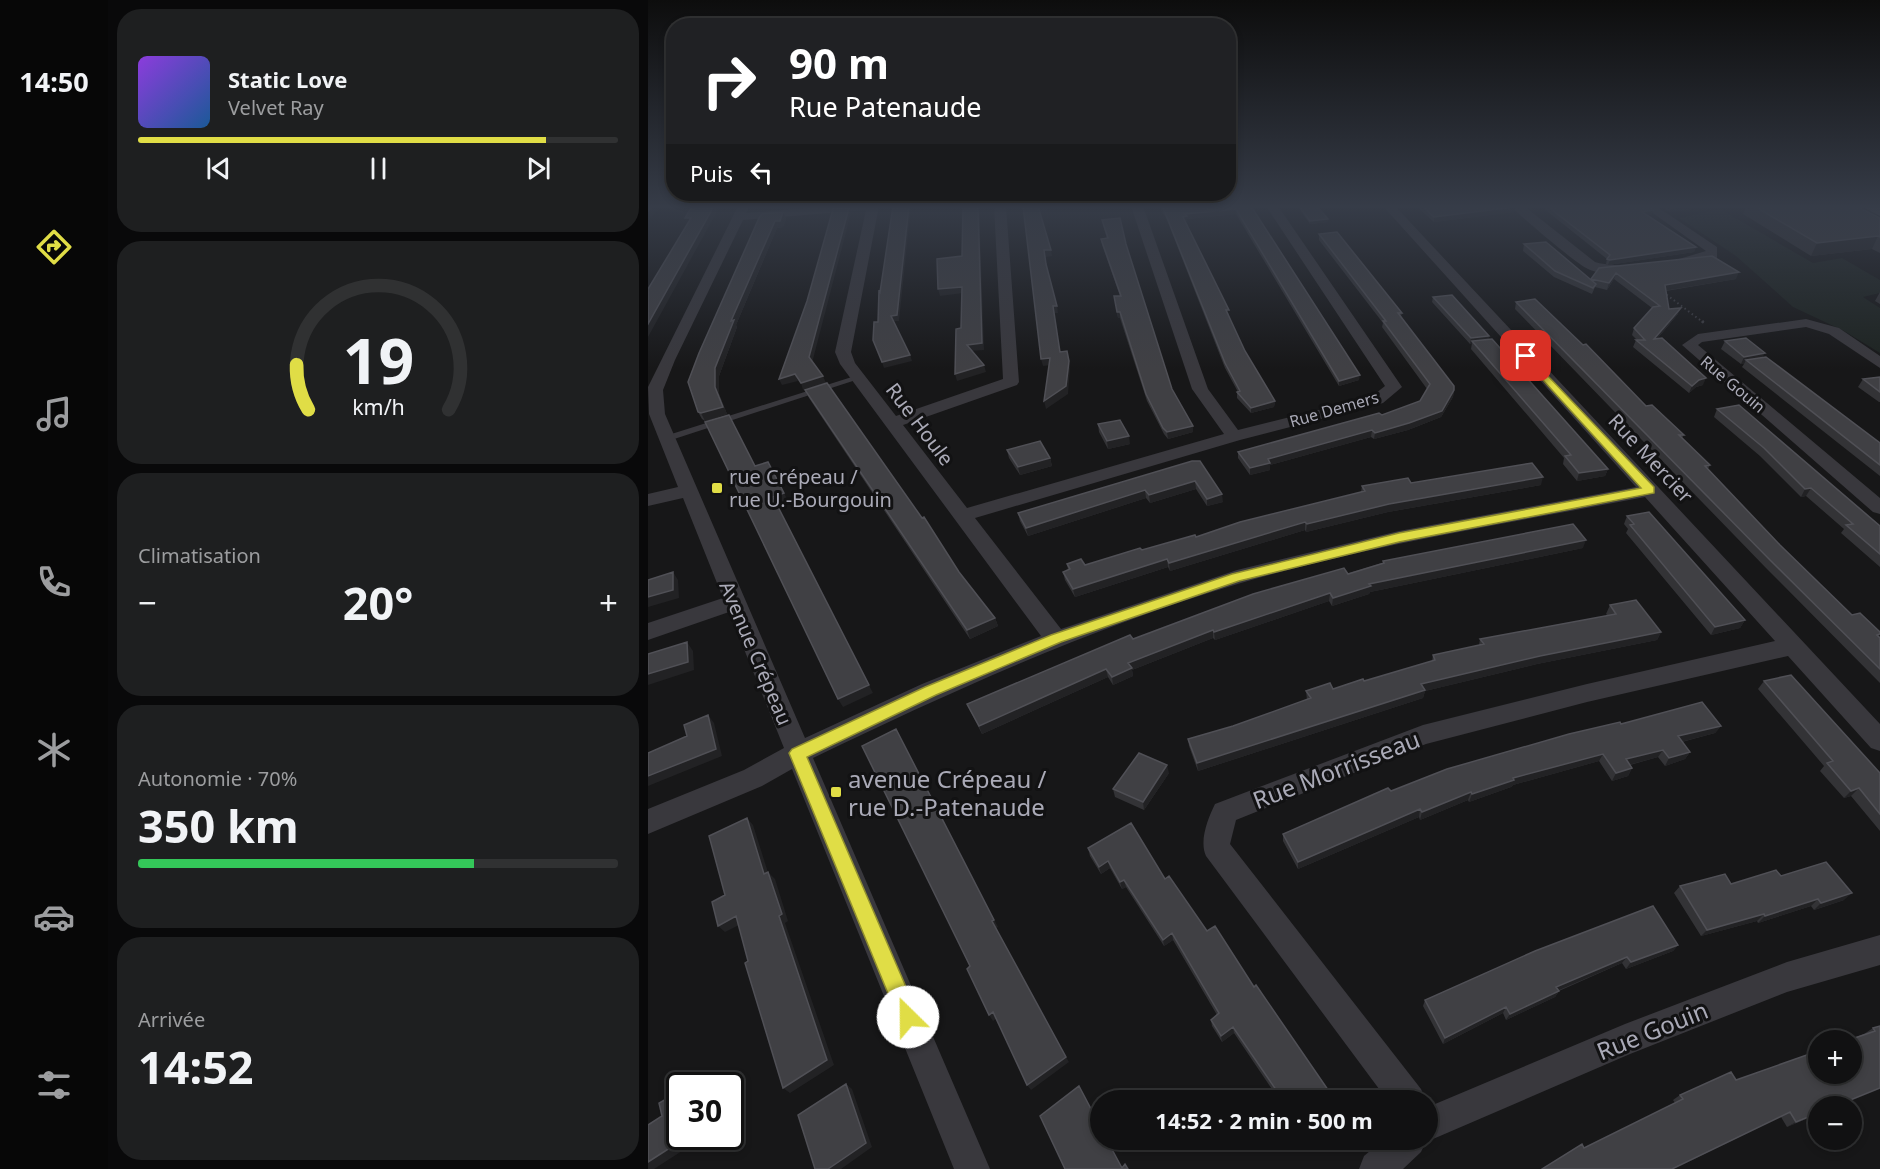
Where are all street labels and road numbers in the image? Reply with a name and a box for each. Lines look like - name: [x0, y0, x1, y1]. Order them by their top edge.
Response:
- street label: Rue Gouin: [1696, 350, 1770, 418]
- street label: Rue Houle: [880, 377, 960, 471]
- street label: Rue Demers: [1287, 386, 1381, 432]
- street label: Rue Mercier: [1603, 408, 1699, 508]
- street label: Avenue Crépeau: [713, 577, 799, 729]
- street label: Rue Morrisseau: [1248, 722, 1424, 816]
- street label: Rue Gouin: [1591, 993, 1713, 1067]

